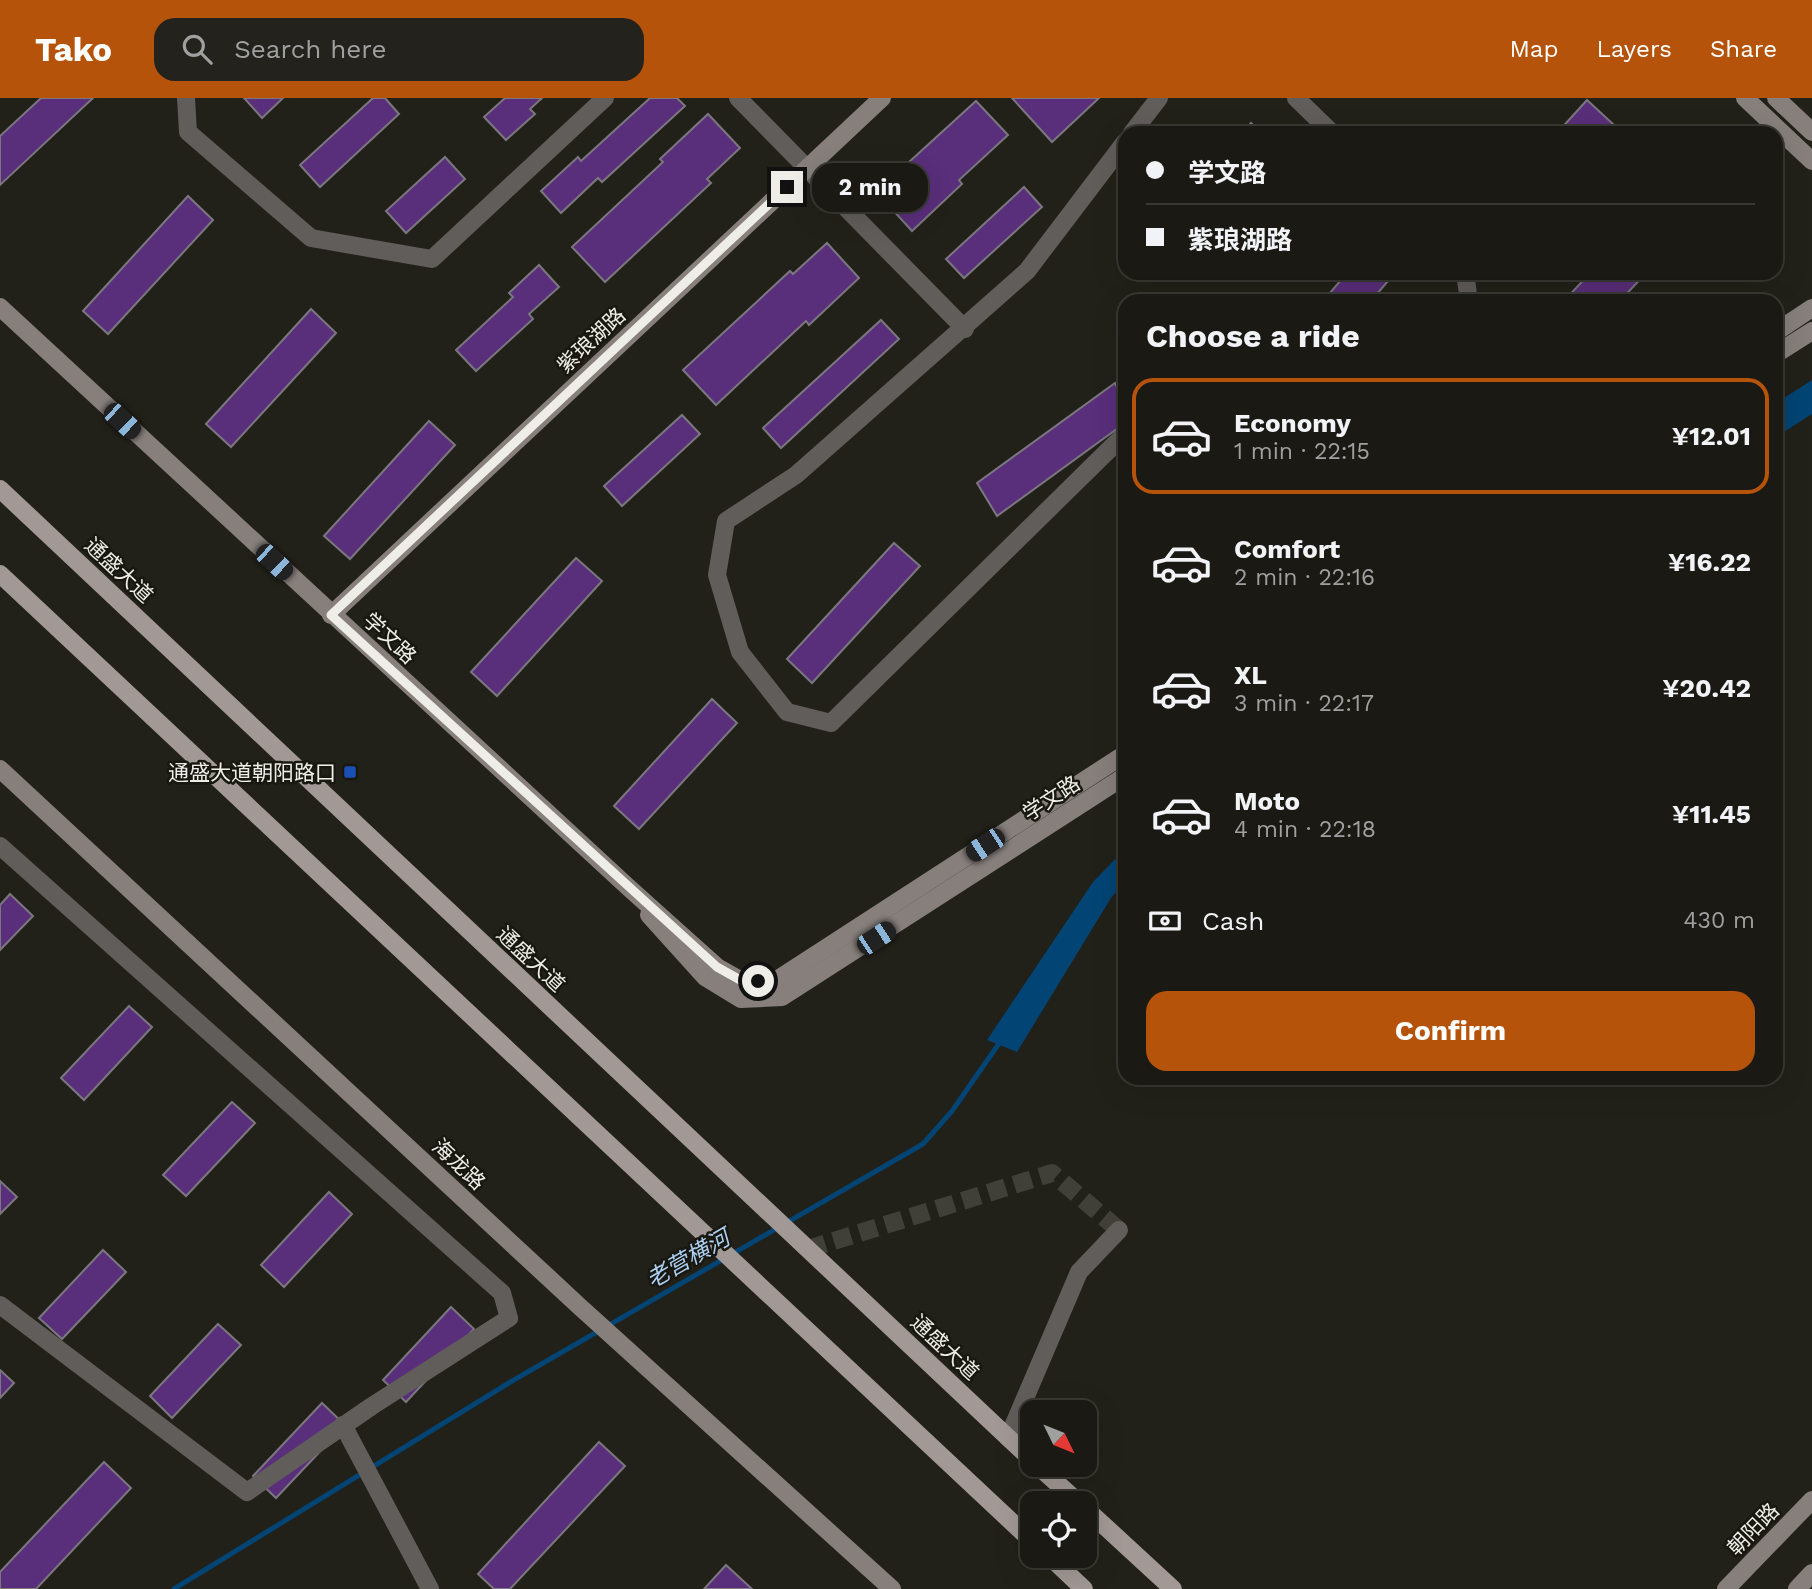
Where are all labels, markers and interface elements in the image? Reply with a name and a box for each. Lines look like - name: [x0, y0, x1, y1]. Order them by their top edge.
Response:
- search box: [154, 18, 644, 81]
- text: Tako: [35, 30, 112, 69]
- icon: search: [178, 30, 216, 68]
- text: Search here: [234, 34, 387, 64]
- text: Map: [1510, 35, 1558, 63]
- text: Layers: [1596, 35, 1672, 63]
- text: Share: [1710, 35, 1777, 63]
- text: 学文路: [1188, 158, 1266, 188]
- callout: 2 min: [812, 162, 927, 212]
- route end: [771, 171, 803, 203]
- text: 2 min: [839, 174, 901, 201]
- text: 紫琅湖路: [1188, 225, 1292, 255]
- street label: 紫琅湖路: [552, 302, 630, 378]
- text: Choose a ride: [1146, 317, 1360, 355]
- car: [100, 399, 145, 443]
- icon: car: [1150, 405, 1213, 468]
- text: Economy: [1234, 408, 1351, 438]
- text: ¥12.01: [1672, 421, 1751, 451]
- text: 1 min · 22:15: [1234, 438, 1370, 465]
- icon: car: [1150, 531, 1213, 594]
- street label: 通盛大道: [80, 532, 158, 608]
- text: Comfort: [1234, 534, 1340, 564]
- car: [252, 540, 297, 584]
- text: ¥16.22: [1668, 547, 1751, 577]
- text: 2 min · 22:16: [1234, 564, 1375, 591]
- street label: 学文路: [358, 607, 422, 669]
- icon: car: [1150, 657, 1213, 720]
- text: XL: [1234, 660, 1267, 690]
- text: ¥20.42: [1662, 673, 1751, 703]
- text: 3 min · 22:17: [1234, 690, 1374, 717]
- place label: 通盛大道朝阳路口: [168, 760, 336, 785]
- marker: 通盛大道朝阳路口: [342, 764, 358, 780]
- street label: 学文路: [1018, 770, 1084, 826]
- icon: car: [1150, 783, 1213, 846]
- text: Moto: [1234, 786, 1300, 816]
- text: ¥11.45: [1672, 799, 1751, 829]
- text: 4 min · 22:18: [1234, 816, 1376, 843]
- car: [962, 825, 1009, 865]
- icon: cash: [1146, 902, 1184, 940]
- text: Cash: [1202, 906, 1264, 936]
- text: 430 m: [1683, 907, 1755, 934]
- car: [853, 918, 900, 958]
- street label: 通盛大道: [492, 921, 570, 997]
- route start: [742, 965, 774, 997]
- button: Confirm: [1146, 991, 1755, 1071]
- street label: 海龙路: [427, 1133, 491, 1195]
- water label: 老营横河: [641, 1222, 738, 1294]
- street label: 通盛大道: [906, 1309, 984, 1385]
- north arrow: [1020, 1400, 1097, 1477]
- map controls: [1020, 1400, 1097, 1568]
- button: locate: [1020, 1491, 1097, 1568]
- street label: 朝阳路: [1722, 1498, 1784, 1560]

